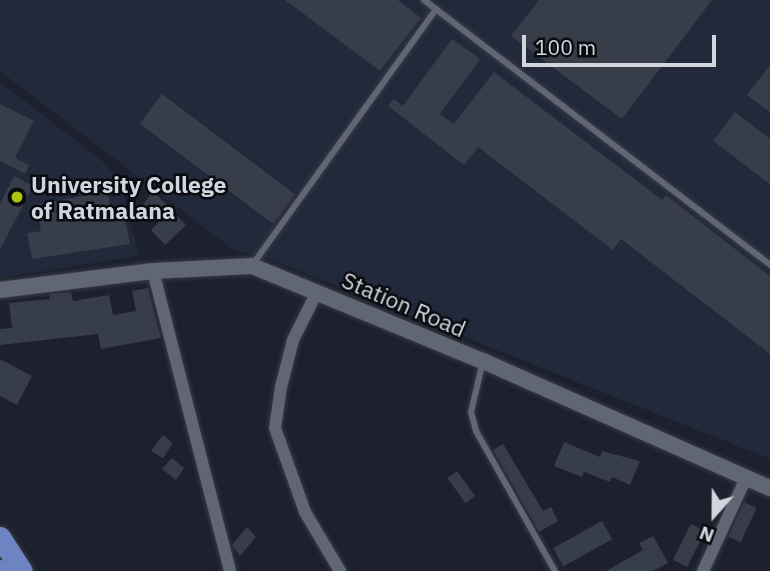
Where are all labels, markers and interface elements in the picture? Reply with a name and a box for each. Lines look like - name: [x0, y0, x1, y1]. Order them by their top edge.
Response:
- scale bar: [525, 21, 719, 65]
- text: 100 m: [535, 33, 596, 61]
- place label: University College of Ratmalana: [31, 170, 226, 224]
- marker: University College of Ratmalana: [9, 189, 25, 205]
- street label: Station Road: [338, 266, 470, 342]
- north arrow: [679, 480, 749, 550]
- text: N: [696, 521, 717, 548]

